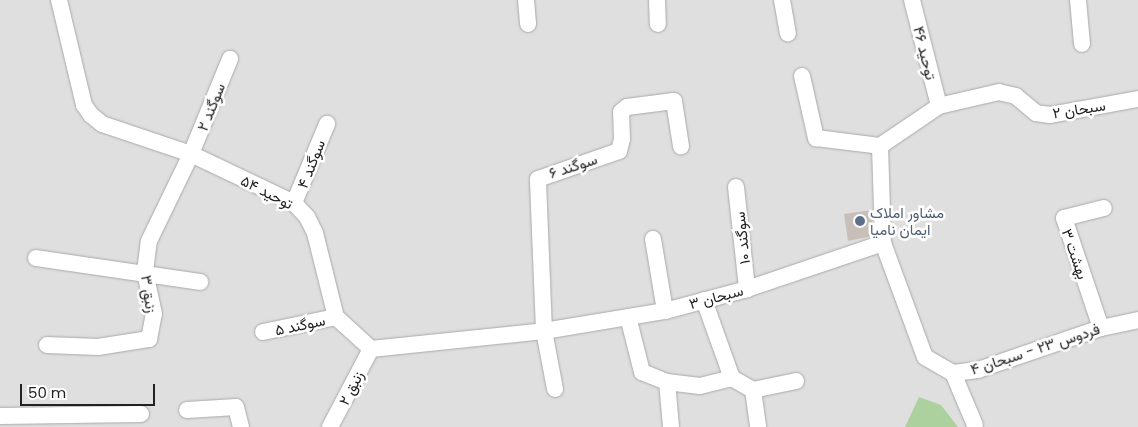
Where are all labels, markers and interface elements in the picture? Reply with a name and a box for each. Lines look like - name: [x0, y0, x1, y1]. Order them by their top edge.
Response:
- street label: توحید ۴۶: [910, 24, 940, 82]
- street label: سوگند ۲: [193, 80, 229, 134]
- street label: سبحان ۲: [1051, 96, 1107, 122]
- street label: سوگند ۴: [293, 137, 329, 191]
- street label: سوگند ۶: [547, 150, 599, 182]
- street label: توحید ۵۴: [238, 171, 296, 213]
- place label: مشاور املاک ایمان نامیا: [870, 203, 944, 238]
- street label: سوگند ۱۰: [730, 211, 754, 265]
- marker: مشاور املاک ایمان نامیا: [854, 215, 866, 227]
- street label: بهشت ۳: [1058, 226, 1092, 282]
- street label: زنبق ۳: [137, 274, 161, 314]
- street label: سبحان ۳: [687, 281, 745, 313]
- street label: سوگند ۵: [273, 311, 327, 339]
- street label: فردوس ۲۳ - سبحان ۴: [968, 320, 1102, 378]
- street label: زنبق ۲: [335, 368, 367, 408]
- scale bar: [22, 374, 158, 406]
- text: 50 m: [28, 382, 66, 403]

